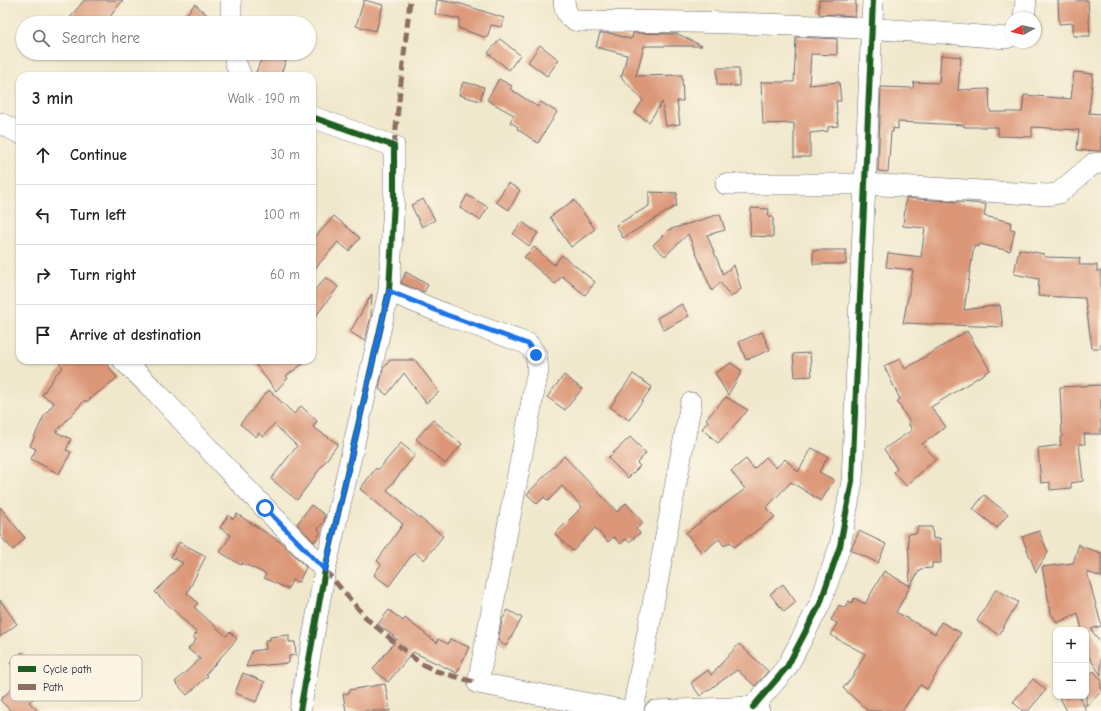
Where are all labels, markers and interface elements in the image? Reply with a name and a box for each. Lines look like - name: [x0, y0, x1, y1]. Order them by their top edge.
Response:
- north arrow: [1005, 12, 1041, 48]
- search box: [16, 16, 316, 60]
- icon: search: [30, 27, 52, 49]
- text: Search here: [62, 29, 140, 47]
- text: 3 min: [32, 89, 73, 108]
- text: Walk · 190 m: [228, 91, 300, 106]
- icon: ahead: [32, 144, 54, 166]
- text: Continue: [70, 146, 127, 164]
- text: 30 m: [270, 147, 300, 162]
- icon: left: [32, 204, 54, 226]
- text: Turn left: [70, 206, 126, 224]
- text: 100 m: [264, 207, 300, 222]
- icon: right: [32, 264, 54, 286]
- text: Turn right: [70, 266, 136, 284]
- text: 60 m: [270, 267, 300, 282]
- icon: arrive: [32, 324, 54, 346]
- text: Arrive at destination: [70, 326, 201, 344]
- route end: [527, 346, 545, 364]
- route start: [256, 499, 274, 517]
- map controls: [1053, 627, 1089, 699]
- button: +: [1053, 627, 1089, 663]
- legend: [10, 655, 142, 701]
- text: Cycle path: [43, 663, 92, 676]
- button: −: [1053, 663, 1089, 699]
- text: Path: [43, 681, 64, 694]

